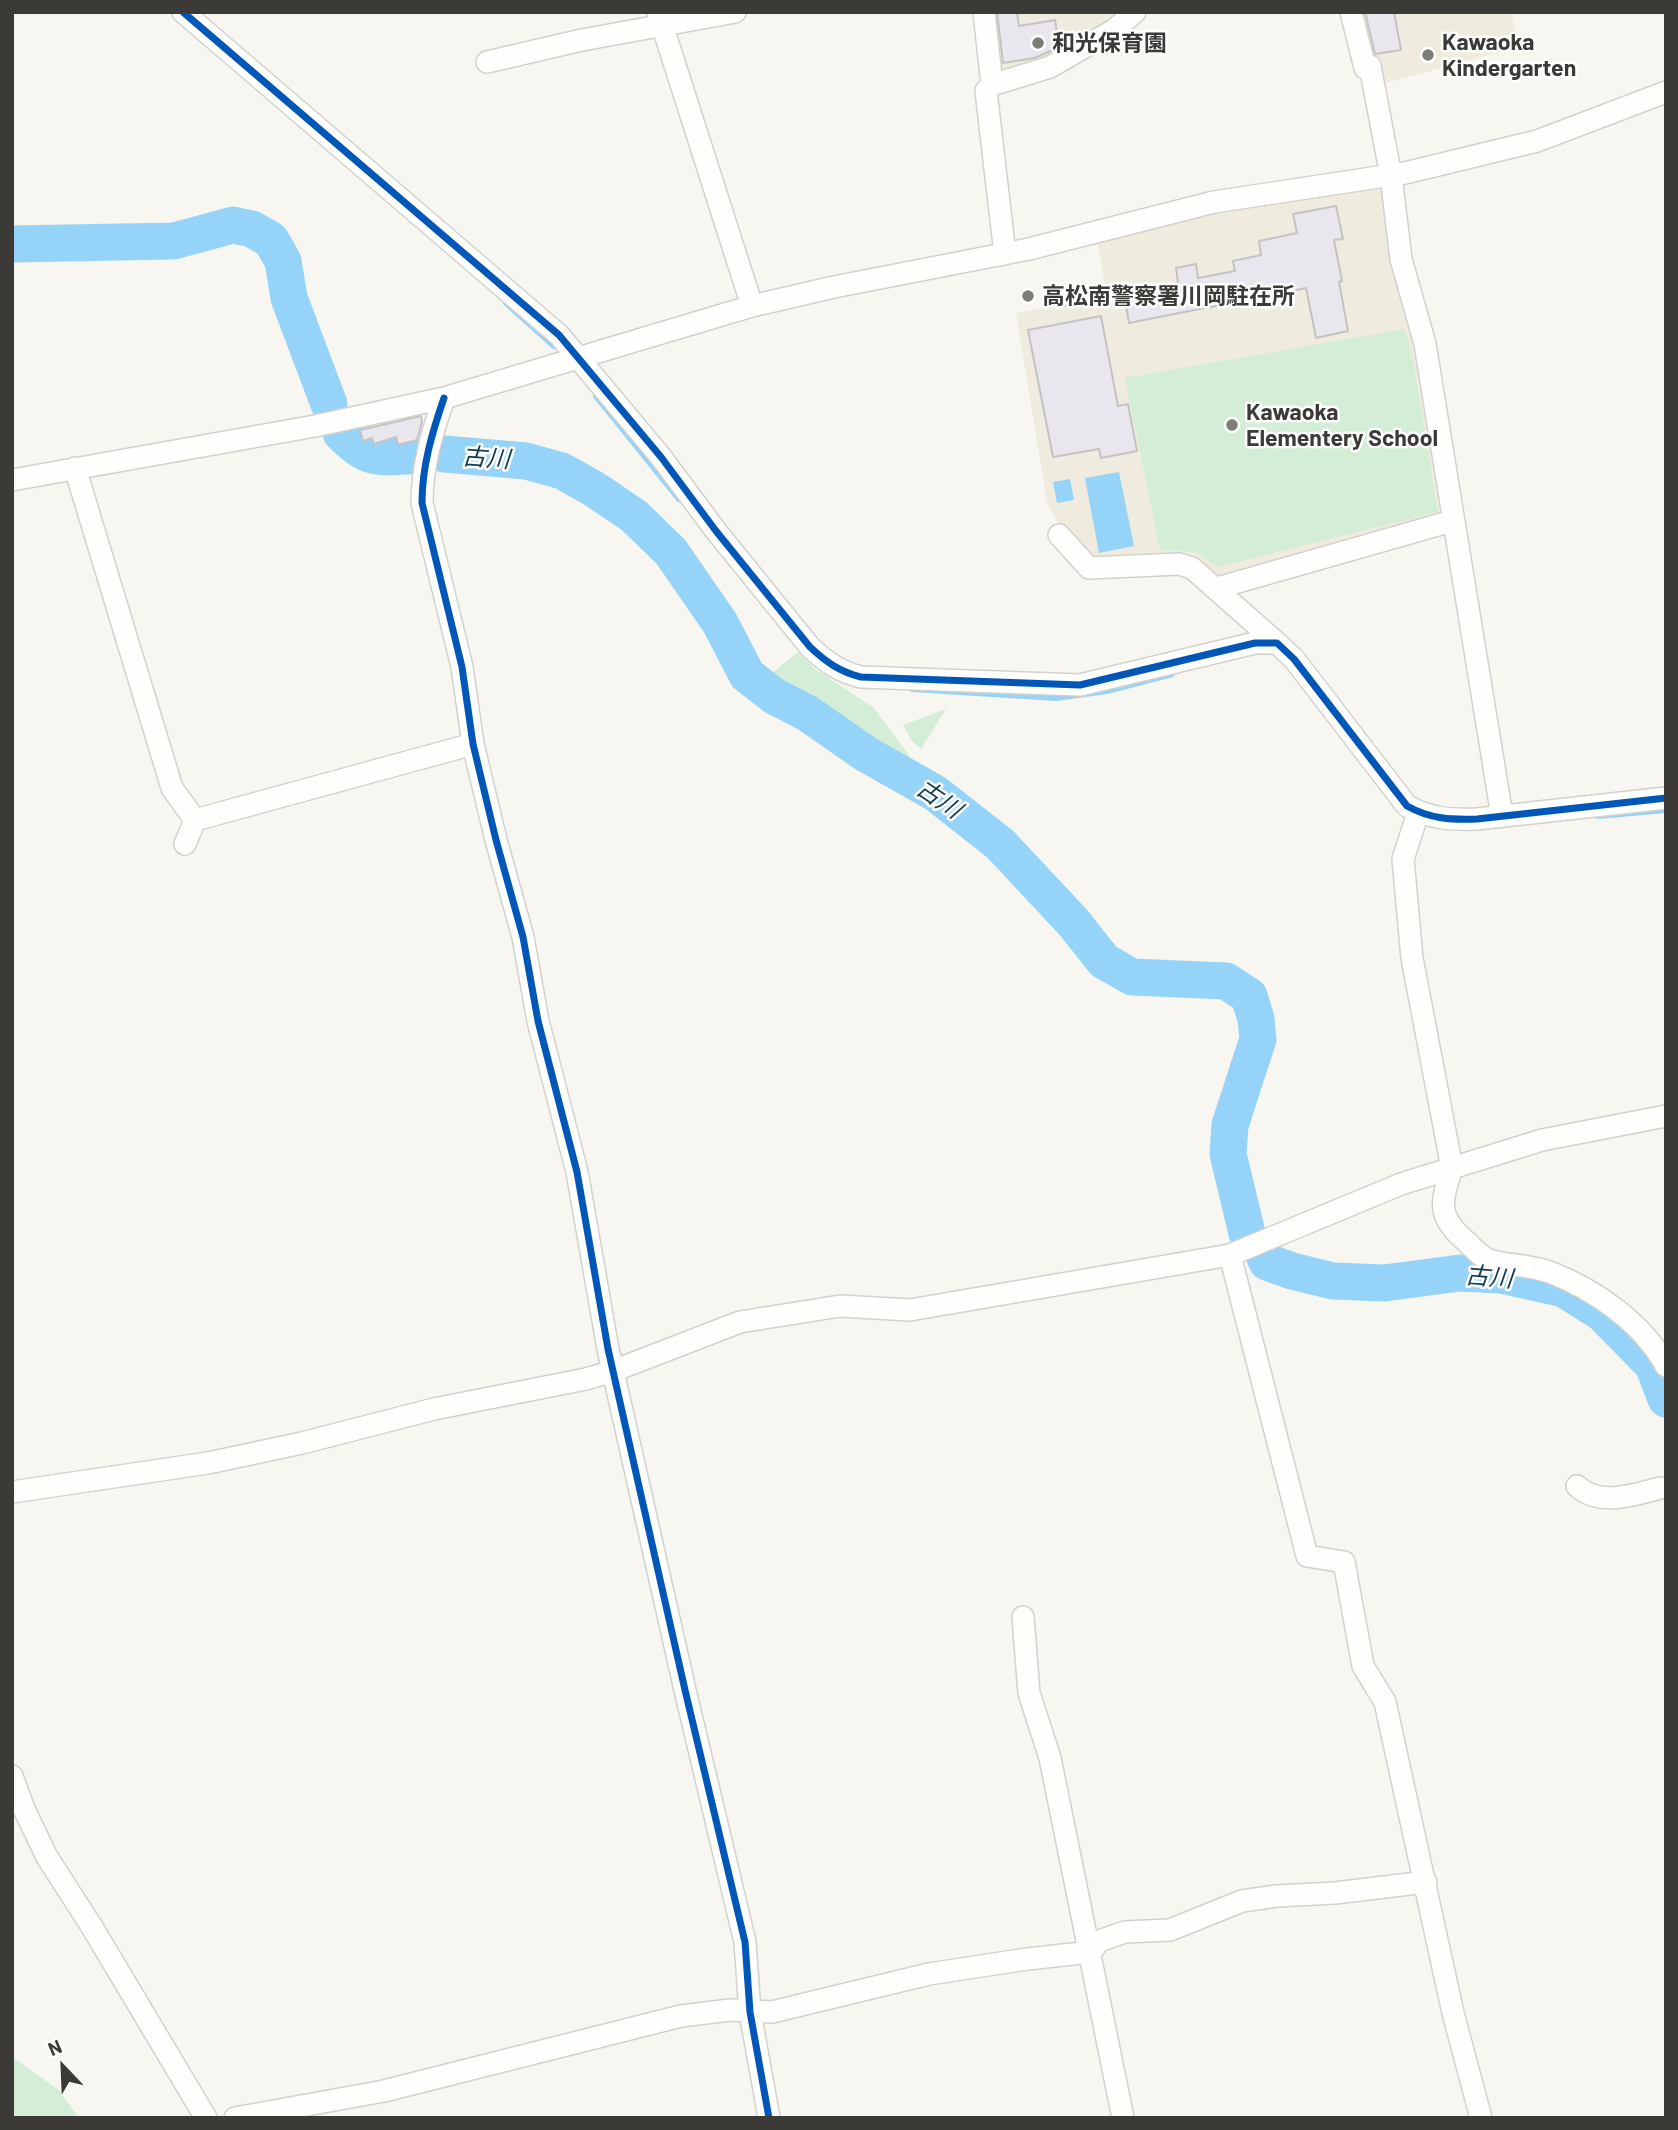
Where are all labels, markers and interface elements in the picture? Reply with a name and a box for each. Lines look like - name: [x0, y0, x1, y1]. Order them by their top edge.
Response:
- place label: Kawaoka Kindergarten: [1442, 28, 1576, 82]
- place label: 和光保育園: [1052, 29, 1167, 57]
- marker: 和光保育園: [1030, 35, 1046, 51]
- marker: Kawaoka Kindergarten: [1420, 47, 1436, 63]
- place label: 高松南警察署川岡駐在所: [1042, 282, 1295, 310]
- marker: 高松南警察署川岡駐在所: [1020, 288, 1036, 304]
- place label: Kawaoka Elementery School: [1246, 398, 1438, 452]
- marker: Kawaoka Elementery School: [1224, 417, 1240, 433]
- water label: 古川: [461, 442, 511, 474]
- water label: 古川: [911, 774, 967, 824]
- water label: 古川: [1464, 1261, 1514, 1293]
- north arrow: [28, 2032, 98, 2102]
- text: N: [44, 2034, 65, 2060]

